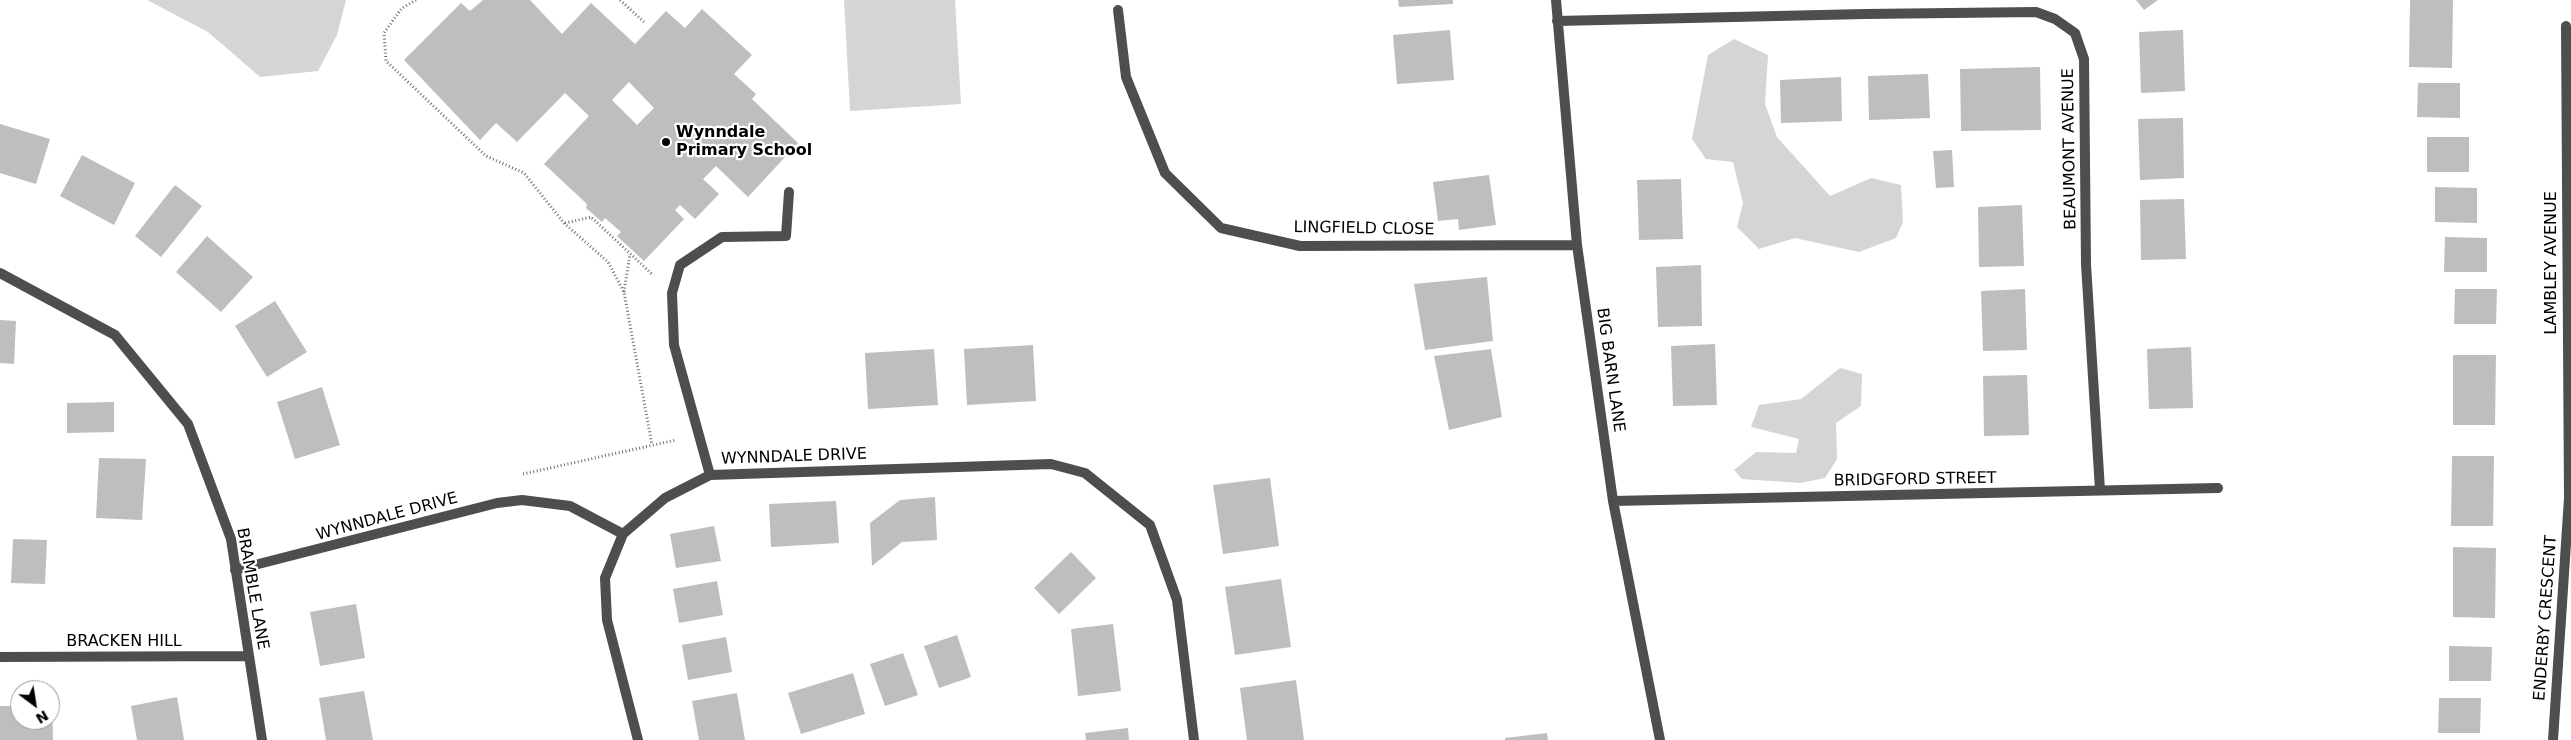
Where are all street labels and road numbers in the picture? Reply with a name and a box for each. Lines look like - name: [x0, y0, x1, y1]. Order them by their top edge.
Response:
- street label: BEAUMONT AVENUE: [2059, 68, 2081, 230]
- street label: LAMBLEY AVENUE: [2542, 191, 2562, 335]
- street label: LINGFIELD CLOSE: [1293, 218, 1435, 240]
- street label: BIG BARN LANE: [1592, 306, 1628, 434]
- street label: WYNNDALE DRIVE: [721, 445, 867, 469]
- street label: BRIDGFORD STREET: [1833, 469, 1997, 491]
- street label: WYNNDALE DRIVE: [314, 489, 460, 545]
- street label: BRAMBLE LANE: [232, 526, 272, 652]
- street label: ENDERBY CRESCENT: [2531, 534, 2561, 702]
- street label: BRACKEN HILL: [66, 632, 182, 652]

